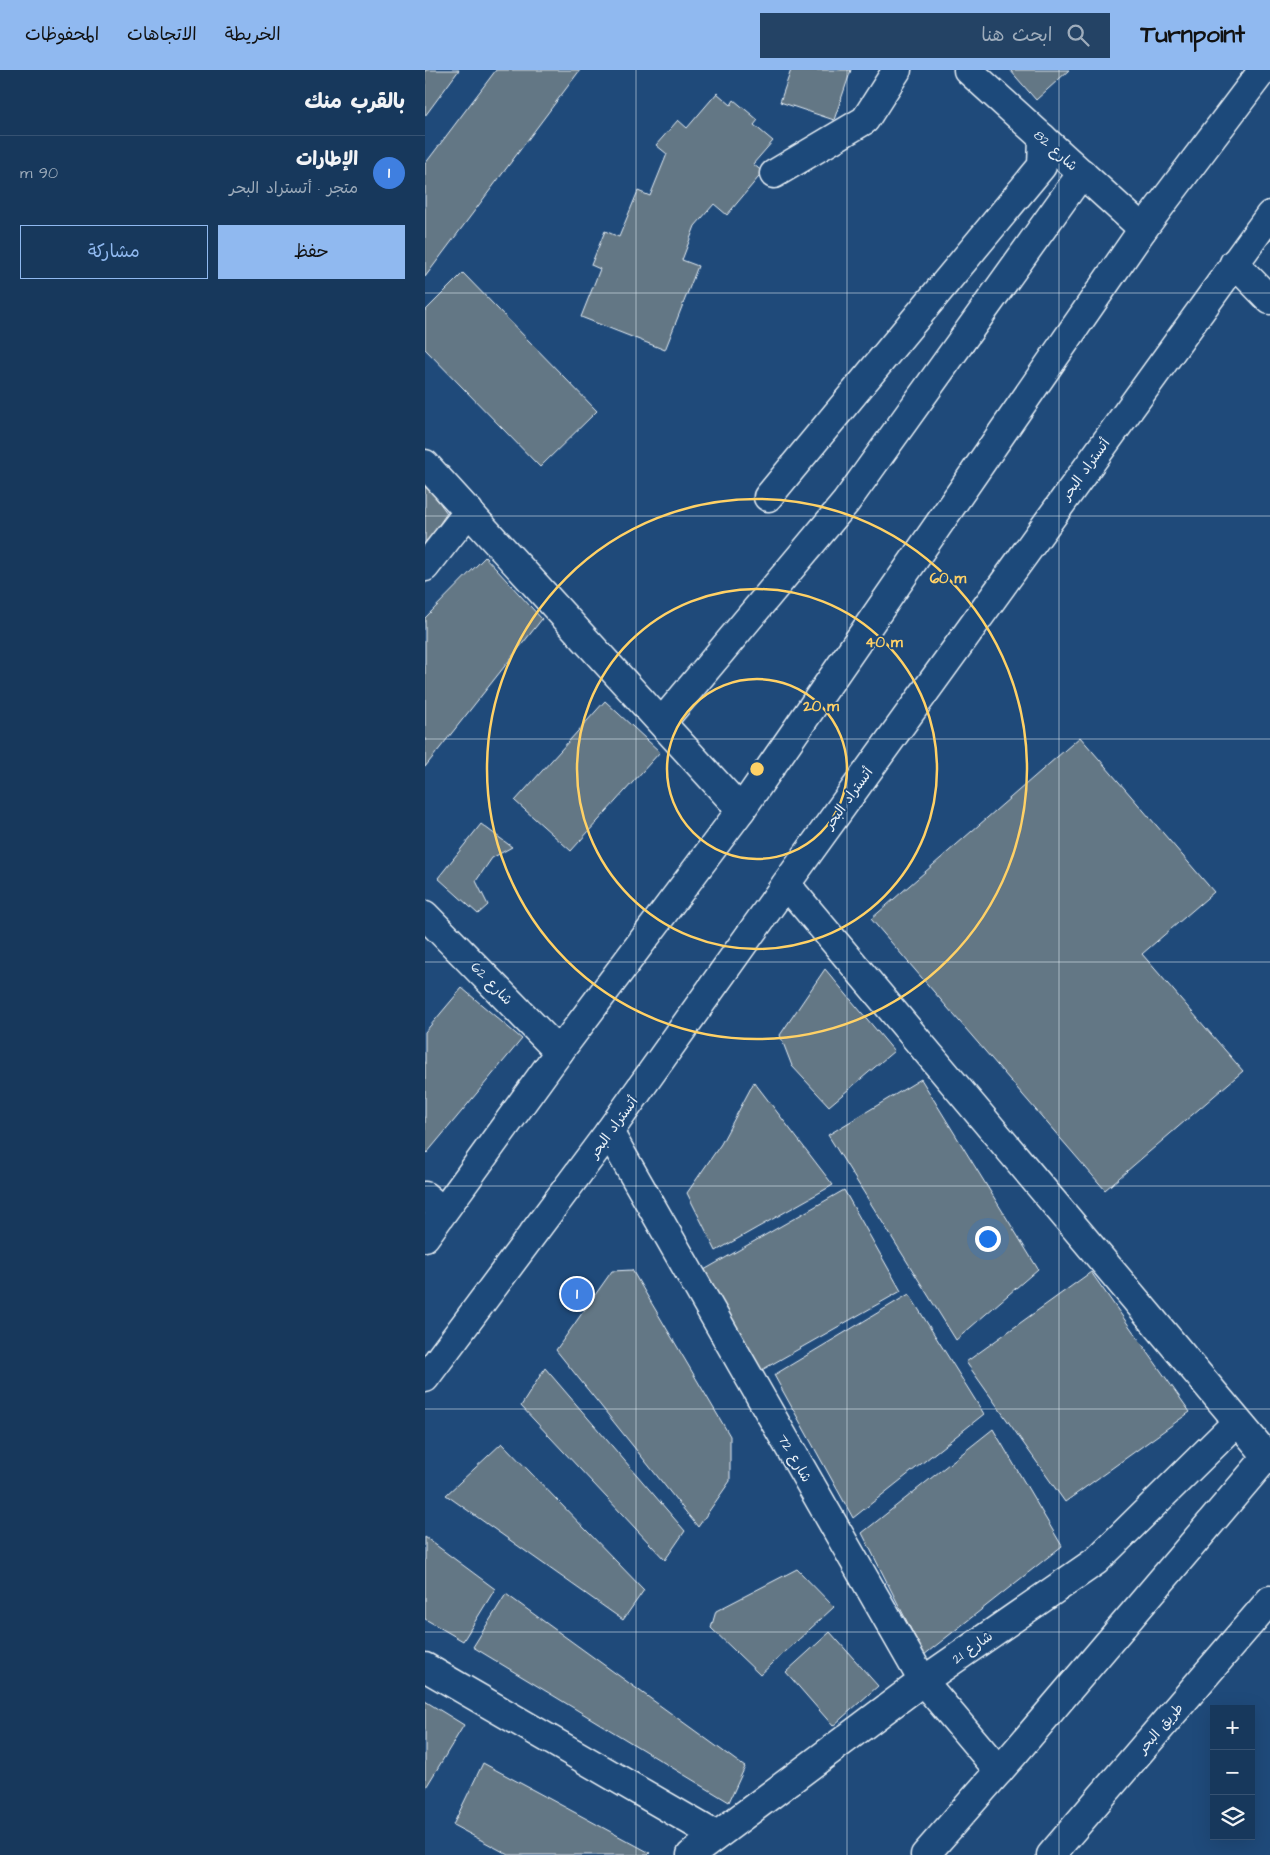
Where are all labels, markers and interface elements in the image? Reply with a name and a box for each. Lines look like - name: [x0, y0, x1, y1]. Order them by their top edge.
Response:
- search box: [760, 13, 1110, 58]
- text: Turnpoint: [1140, 18, 1245, 52]
- icon: search: [1064, 21, 1092, 49]
- text: المحفوظات: [25, 22, 99, 47]
- text: الاتجاهات: [127, 22, 197, 47]
- text: الخريطة: [225, 22, 281, 47]
- text: ابحث هنا: [981, 22, 1052, 49]
- text: بالقرب منك: [304, 87, 405, 116]
- street label: شارع 82: [1029, 126, 1082, 176]
- text: الإطارات: [296, 146, 358, 173]
- text: 90 m: [20, 162, 58, 184]
- text: 1: [388, 162, 390, 184]
- text: متجر · أتستراد البحر: [229, 177, 358, 199]
- button: مشاركة: [20, 225, 208, 279]
- button: حفظ: [218, 225, 405, 279]
- street label: أتستراد البحر: [1056, 434, 1115, 505]
- text: 60 m: [930, 568, 967, 589]
- text: 40 m: [865, 632, 903, 653]
- text: 20 m: [802, 696, 839, 717]
- centre of rings: [748, 760, 766, 778]
- street label: أتستراد البحر: [819, 763, 878, 834]
- street label: شارع 62: [466, 958, 517, 1010]
- street label: أتستراد البحر: [584, 1092, 643, 1163]
- your location: [975, 1226, 1001, 1252]
- pin: 1: [561, 1275, 593, 1313]
- street label: شارع 72: [772, 1431, 816, 1486]
- street label: شارع 21: [948, 1627, 997, 1669]
- street label: طريق البحر: [1132, 1699, 1188, 1759]
- map controls: [1210, 1705, 1255, 1840]
- button: +: [1210, 1705, 1255, 1750]
- button: −: [1210, 1750, 1255, 1795]
- button: layers: [1210, 1795, 1255, 1840]

